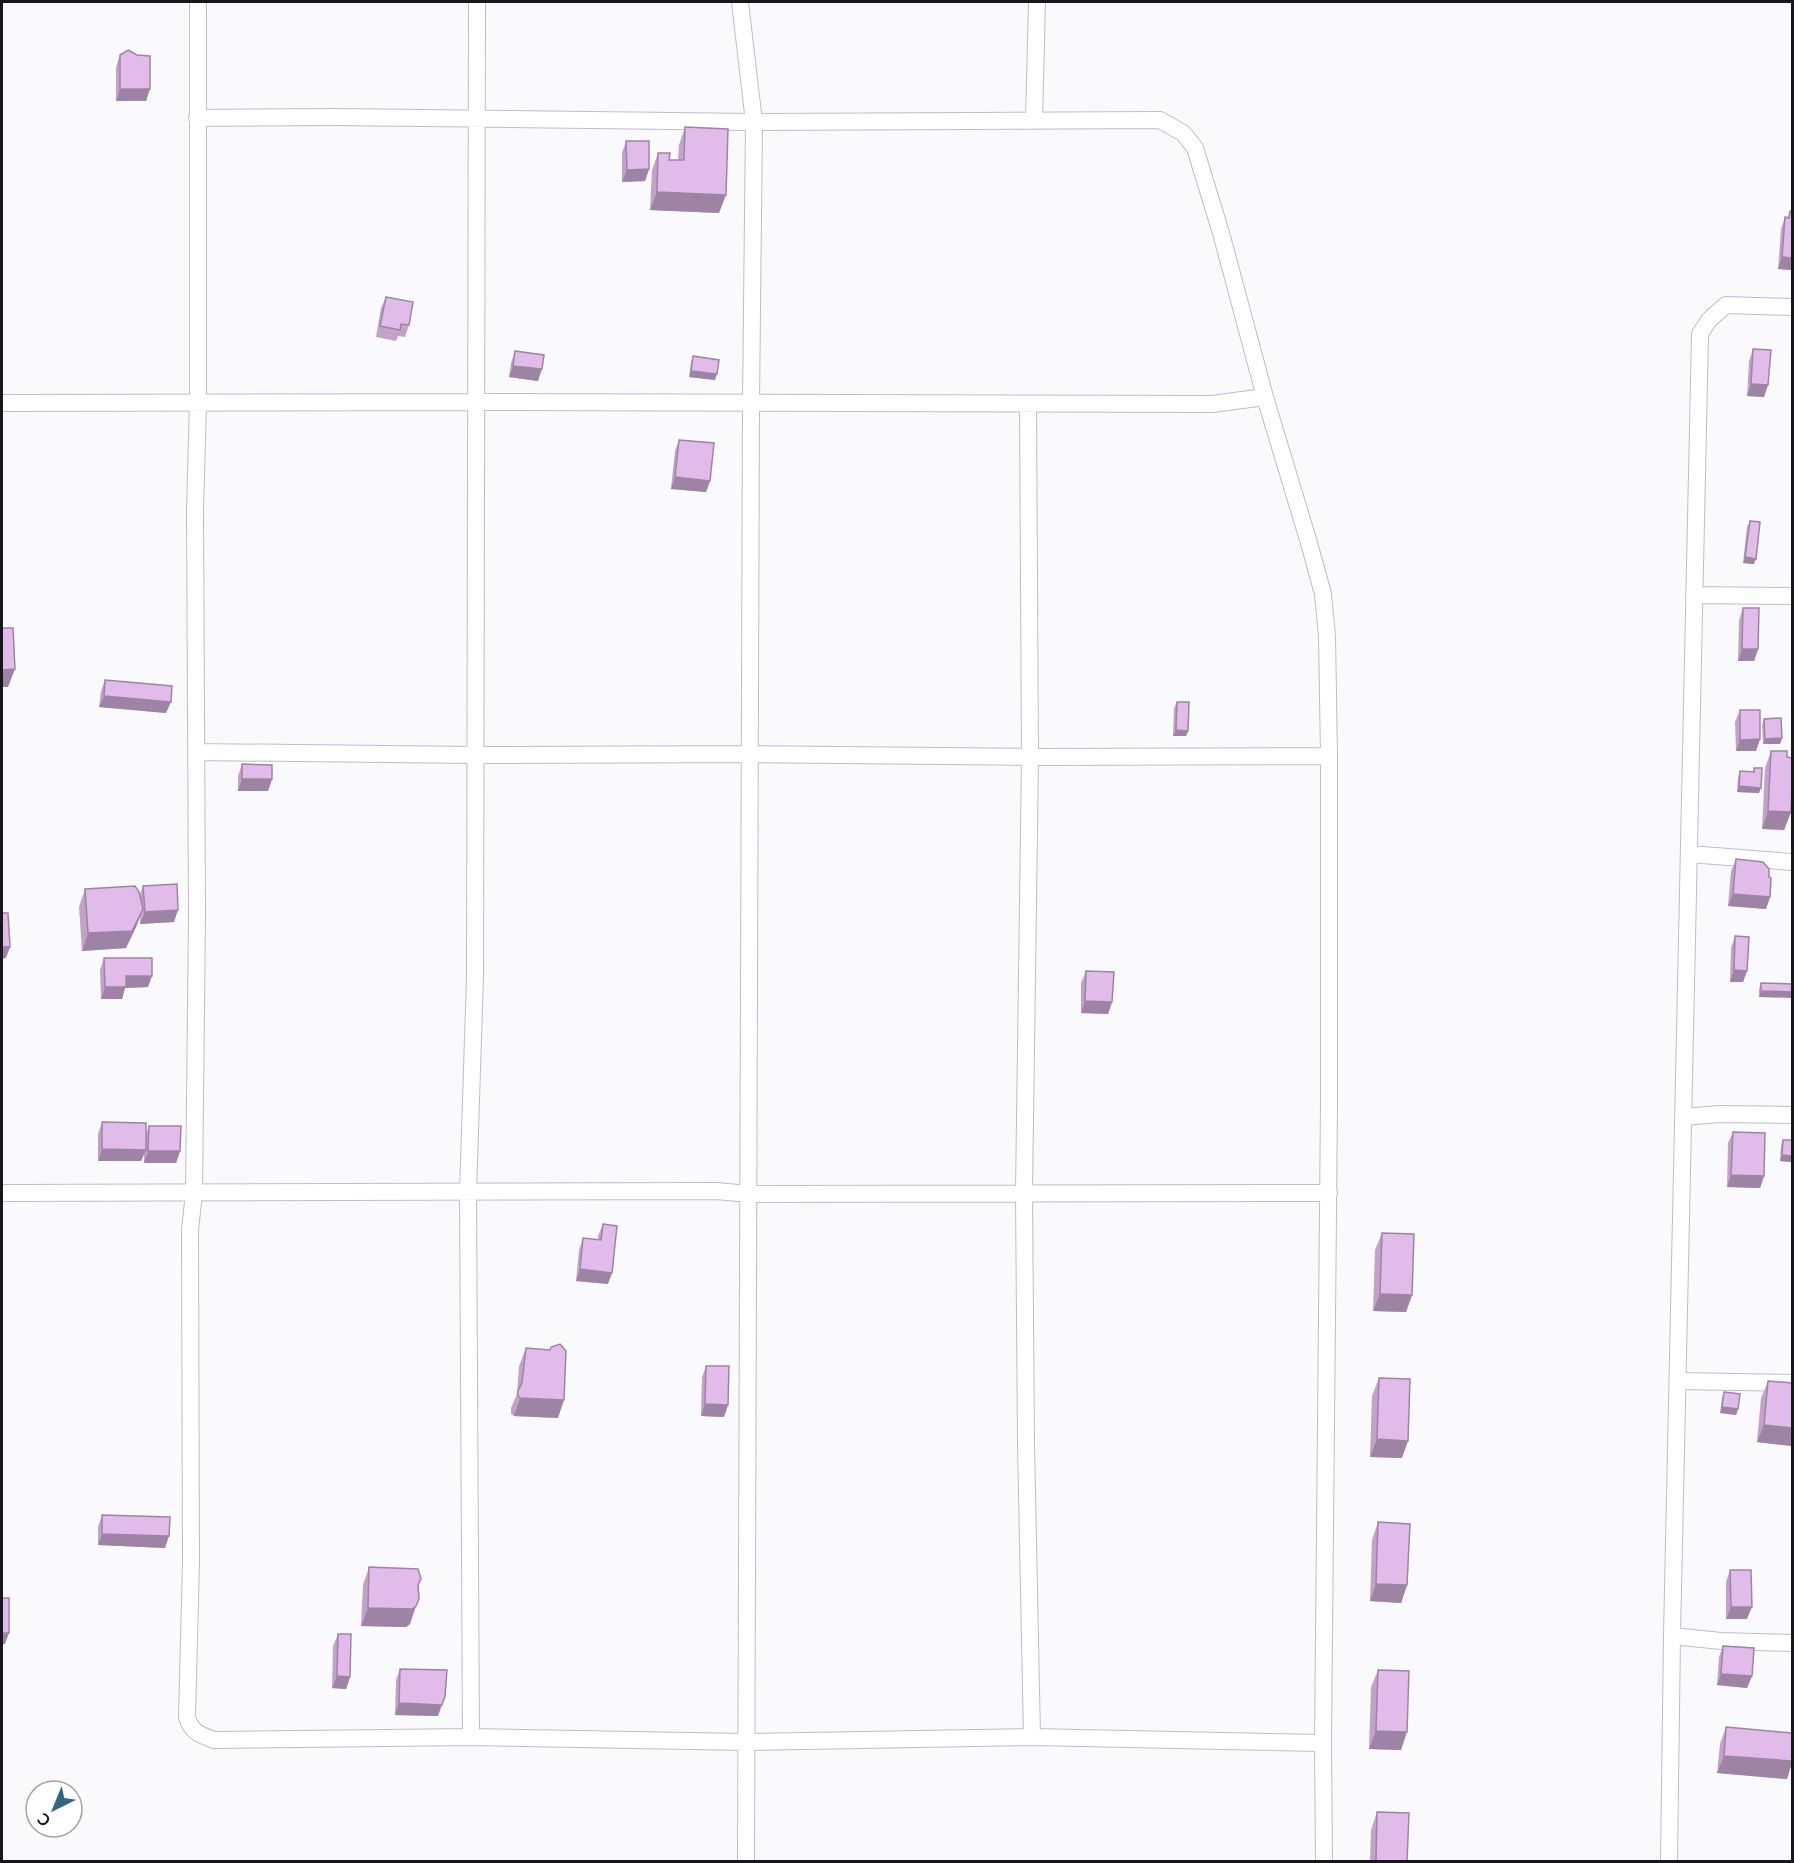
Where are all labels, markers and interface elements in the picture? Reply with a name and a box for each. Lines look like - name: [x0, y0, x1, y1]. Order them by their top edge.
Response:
- north arrow: [24, 1779, 84, 1839]
- text: С: [33, 1809, 54, 1831]

